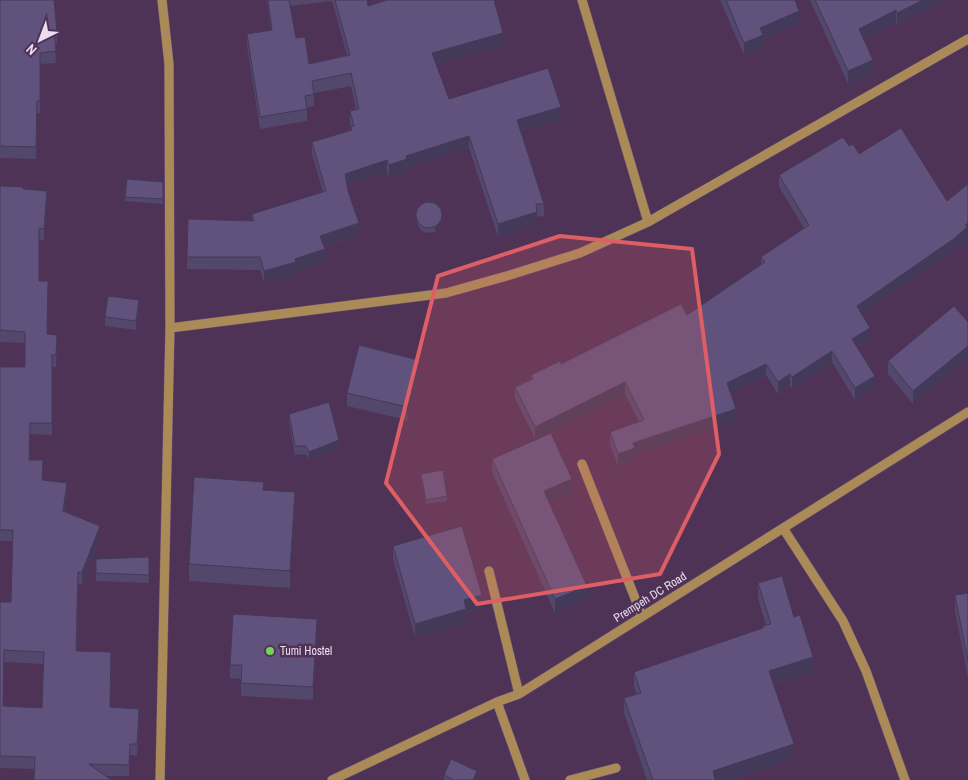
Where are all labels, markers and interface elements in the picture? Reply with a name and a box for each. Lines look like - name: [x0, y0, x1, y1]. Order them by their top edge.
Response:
- north arrow: [15, 15, 65, 65]
- text: N: [22, 40, 40, 59]
- street label: Prempeh DC Road: [611, 568, 689, 626]
- place label: Tumi Hostel: [280, 643, 332, 659]
- marker: Tumi Hostel: [264, 645, 276, 657]

